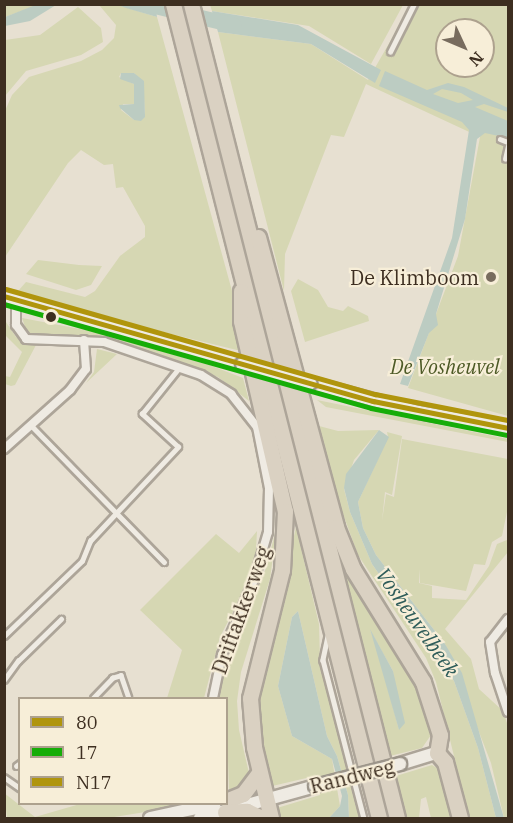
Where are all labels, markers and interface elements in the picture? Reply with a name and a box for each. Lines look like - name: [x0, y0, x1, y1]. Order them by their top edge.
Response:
- north arrow: [435, 18, 495, 78]
- text: N: [465, 48, 488, 71]
- place label: De Klimboom: [350, 265, 479, 289]
- marker: De Klimboom: [484, 270, 498, 284]
- unlabelled marker: [45, 311, 57, 323]
- park label: De Vosheuvel: [390, 354, 500, 378]
- street label: Driftakkerweg: [207, 543, 275, 677]
- water label: Vosheuvelbeek: [371, 562, 465, 682]
- legend: [18, 697, 228, 805]
- text: 80: [76, 711, 98, 734]
- text: 17: [76, 741, 98, 764]
- street label: Randweg: [307, 754, 397, 798]
- text: N17: [76, 771, 112, 794]

